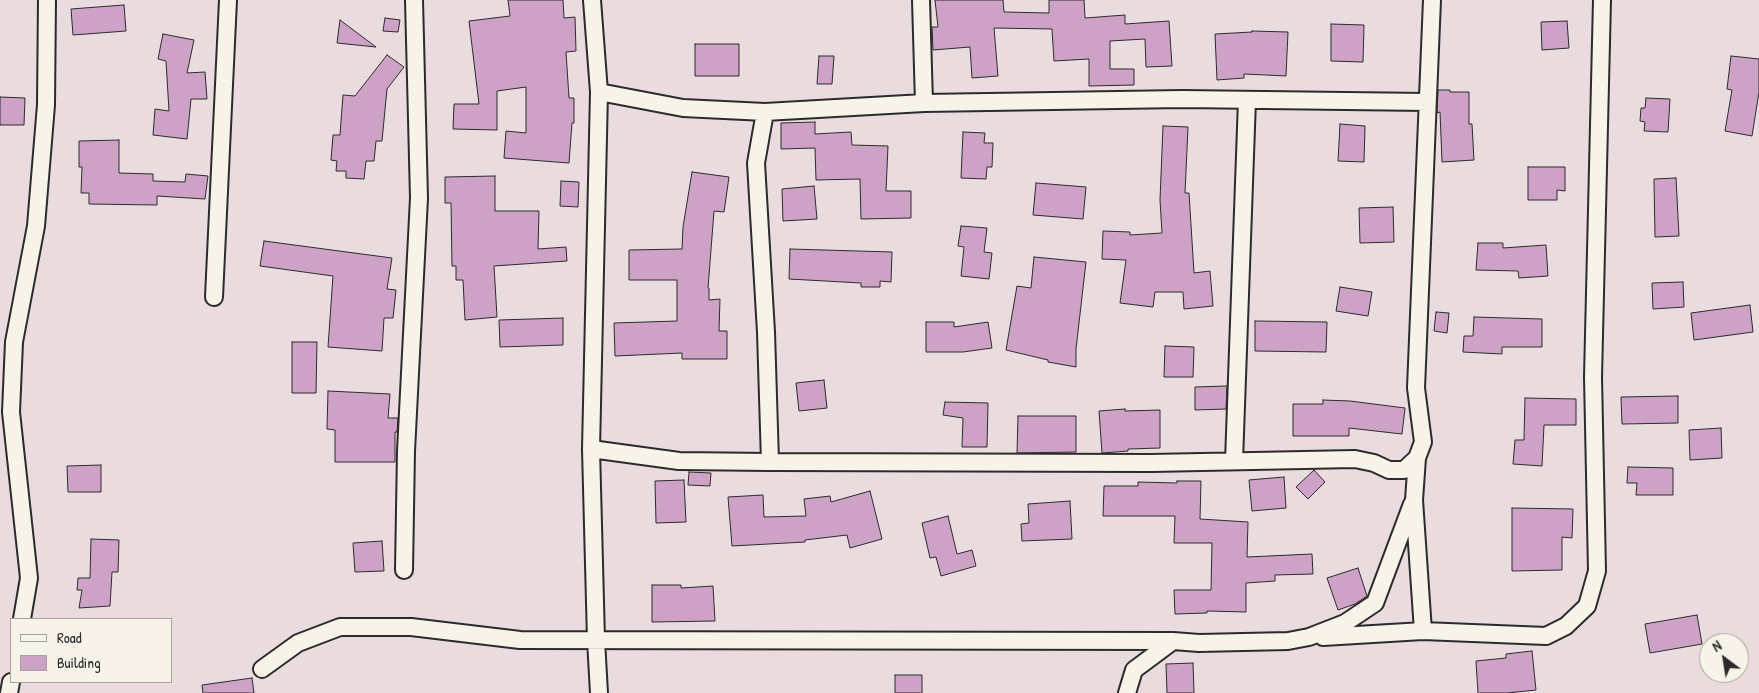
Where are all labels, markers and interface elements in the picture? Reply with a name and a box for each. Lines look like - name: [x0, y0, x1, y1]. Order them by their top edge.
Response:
- legend: [10, 618, 172, 683]
- text: Road: [57, 627, 82, 648]
- north arrow: [1699, 633, 1749, 683]
- text: N: [1708, 636, 1725, 656]
- text: Building: [57, 652, 101, 673]

